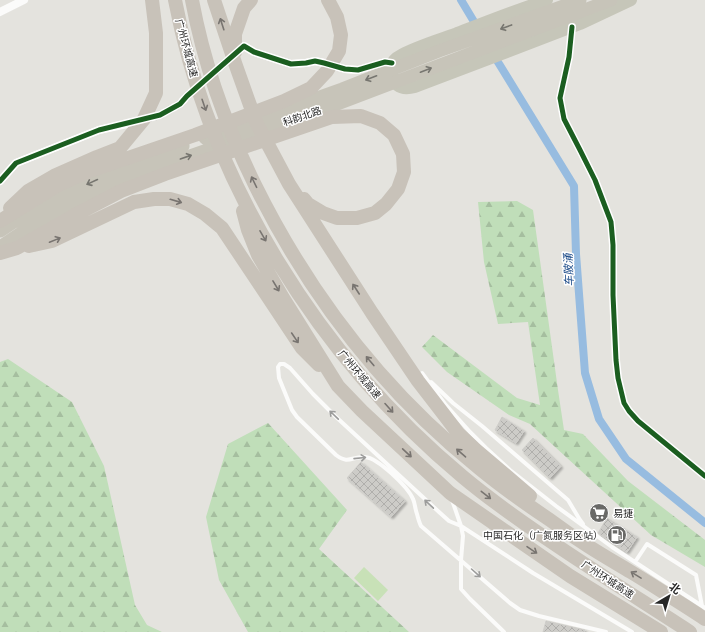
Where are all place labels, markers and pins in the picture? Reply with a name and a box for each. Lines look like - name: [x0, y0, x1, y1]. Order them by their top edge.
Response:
- supermarket icon: 易捷: [588, 502, 610, 524]
- place label: 易捷: [613, 506, 633, 520]
- fuel station icon: 中国石化（广氮服务区站）: [606, 524, 628, 546]
- place label: 中国石化（广氮服务区站）: [483, 528, 603, 542]

